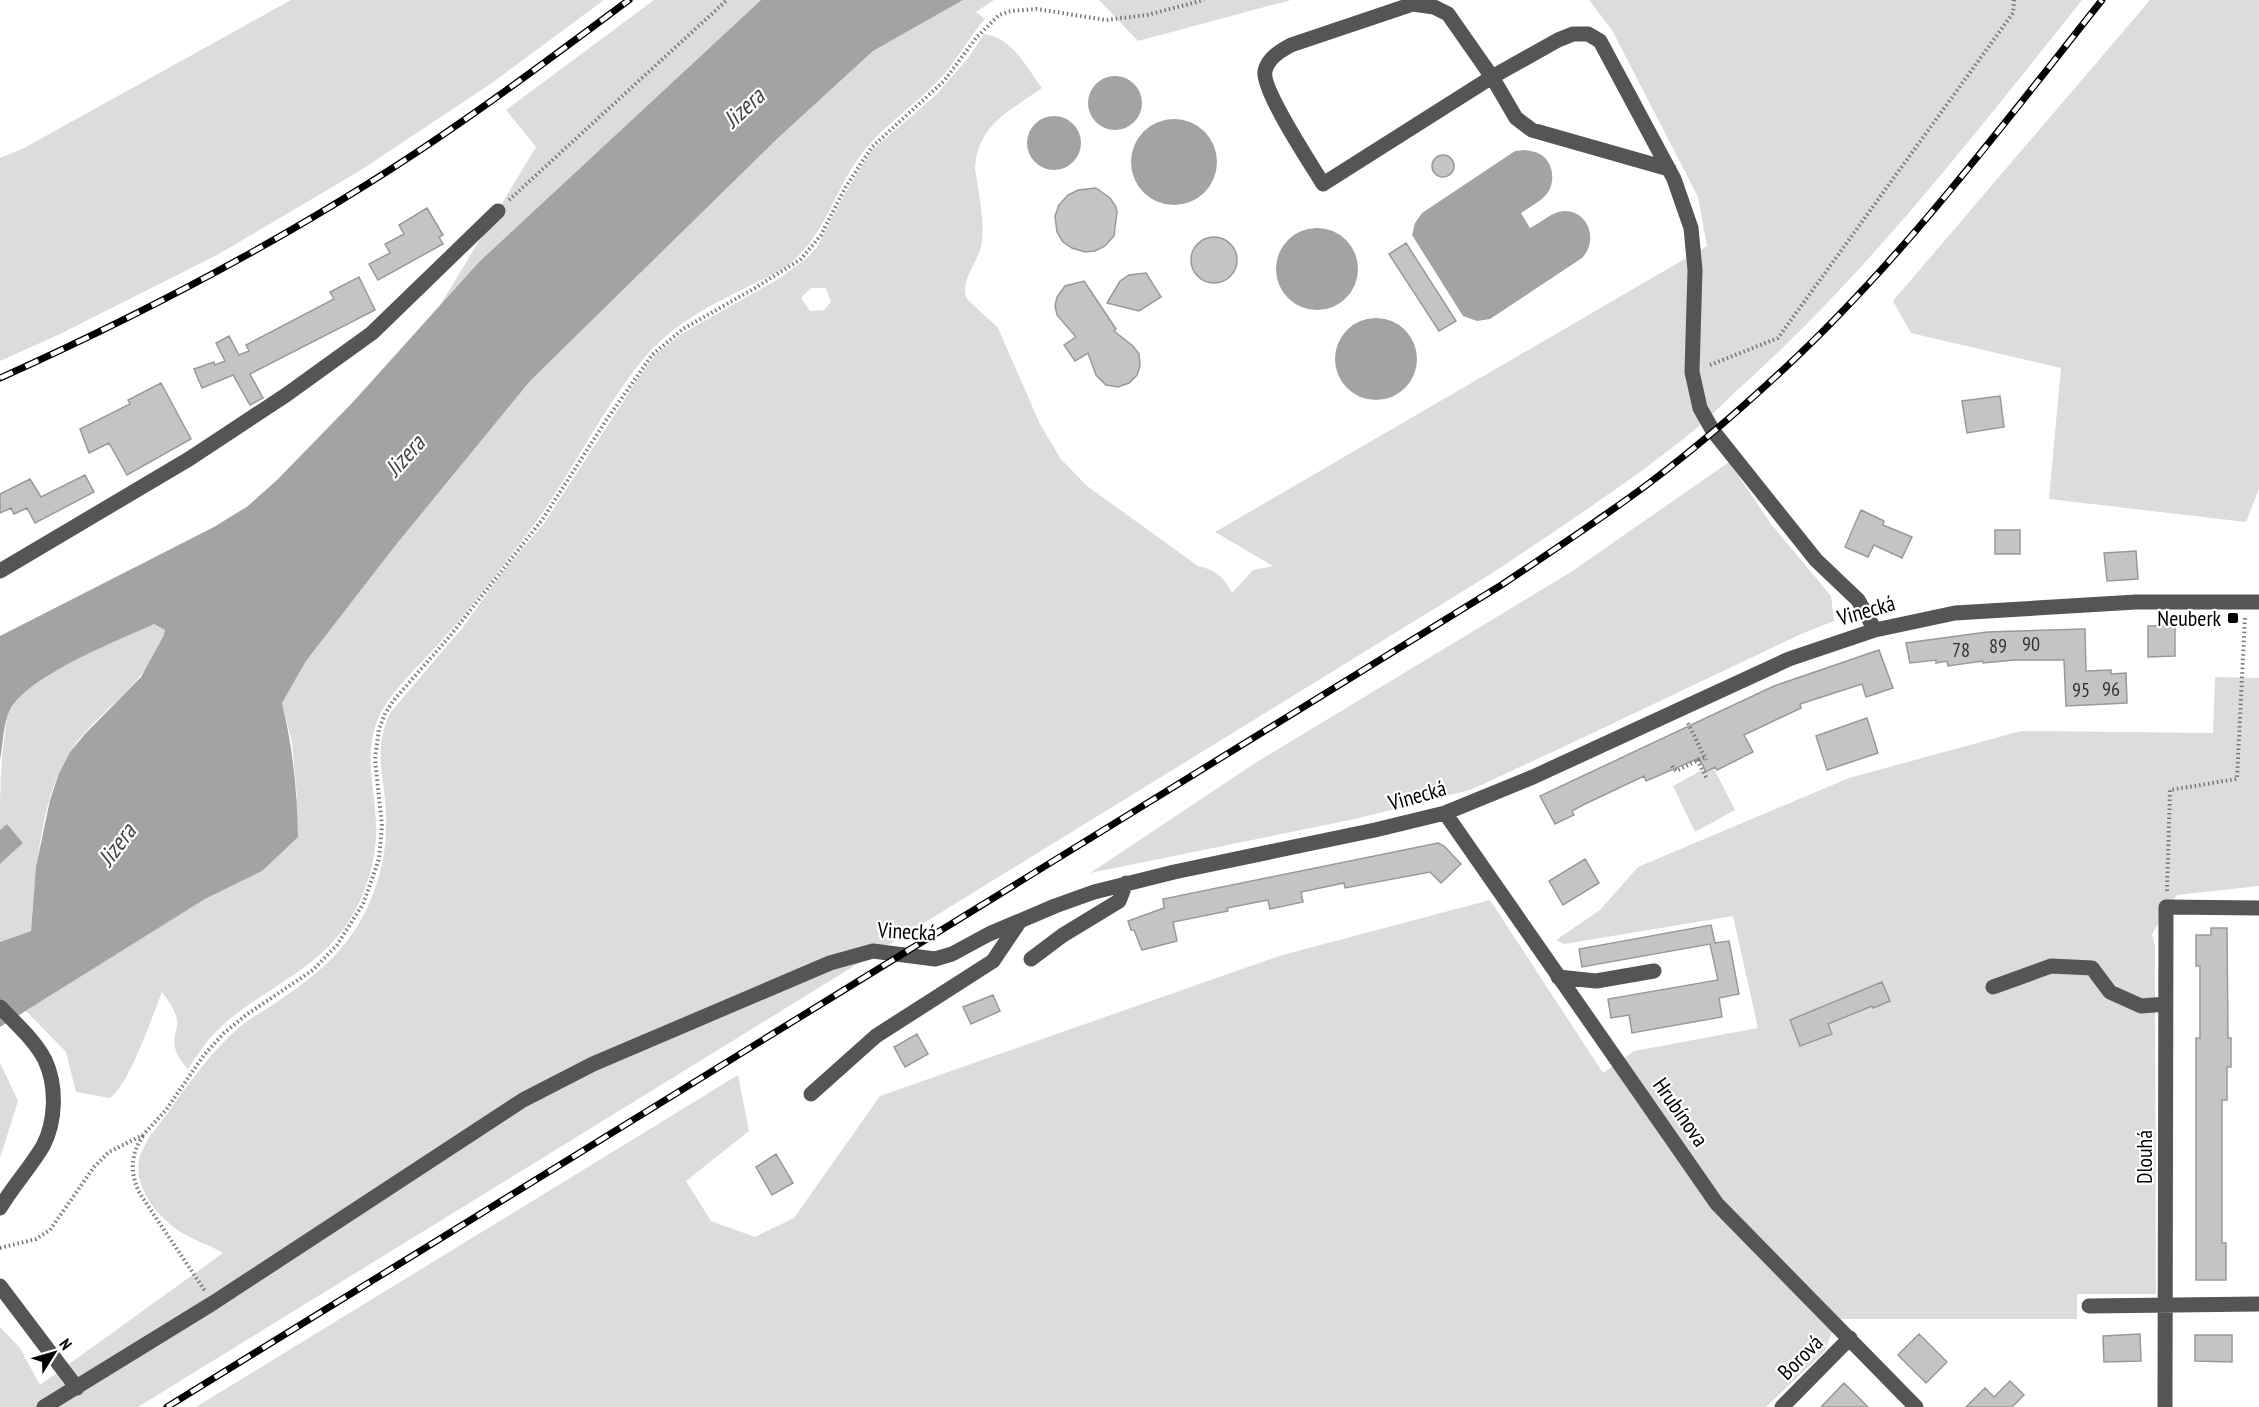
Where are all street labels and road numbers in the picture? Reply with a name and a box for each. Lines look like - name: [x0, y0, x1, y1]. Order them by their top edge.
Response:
- street label: Vinecká: [1833, 588, 1898, 632]
- street label: Vinecká: [1384, 773, 1449, 817]
- street label: Vinecká: [876, 915, 937, 947]
- street label: Hrubínova: [1647, 1072, 1715, 1152]
- street label: Dlouhá: [2130, 1130, 2158, 1184]
- street label: Borová: [1772, 1329, 1828, 1385]

